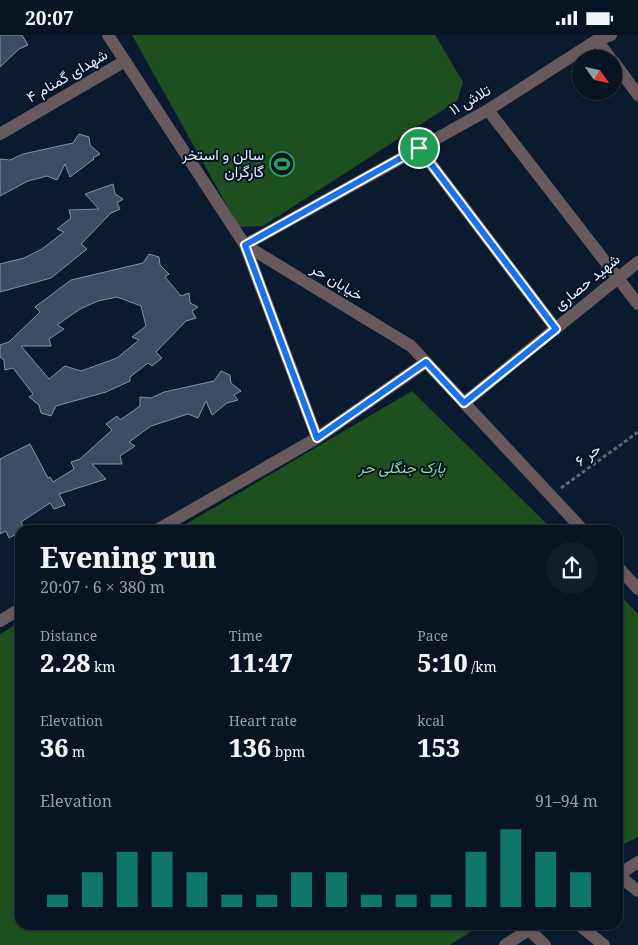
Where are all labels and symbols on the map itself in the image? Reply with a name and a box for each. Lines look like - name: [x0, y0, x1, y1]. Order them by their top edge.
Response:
- street label: شهدای گمنام ۴: [22, 44, 111, 107]
- north arrow: [572, 50, 622, 100]
- street label: تلاش ۱۱: [445, 79, 494, 120]
- pin: [398, 127, 440, 169]
- place label: سالن و استخر گارگران: [181, 144, 264, 181]
- sports icon: سالن و استخر گارگران: [269, 151, 295, 177]
- street label: شهید حصاری: [549, 248, 624, 315]
- street label: خیابان حر: [307, 257, 367, 305]
- street label: حر ۶: [571, 438, 604, 470]
- park label: پارک جنگلی حر: [358, 457, 446, 478]

